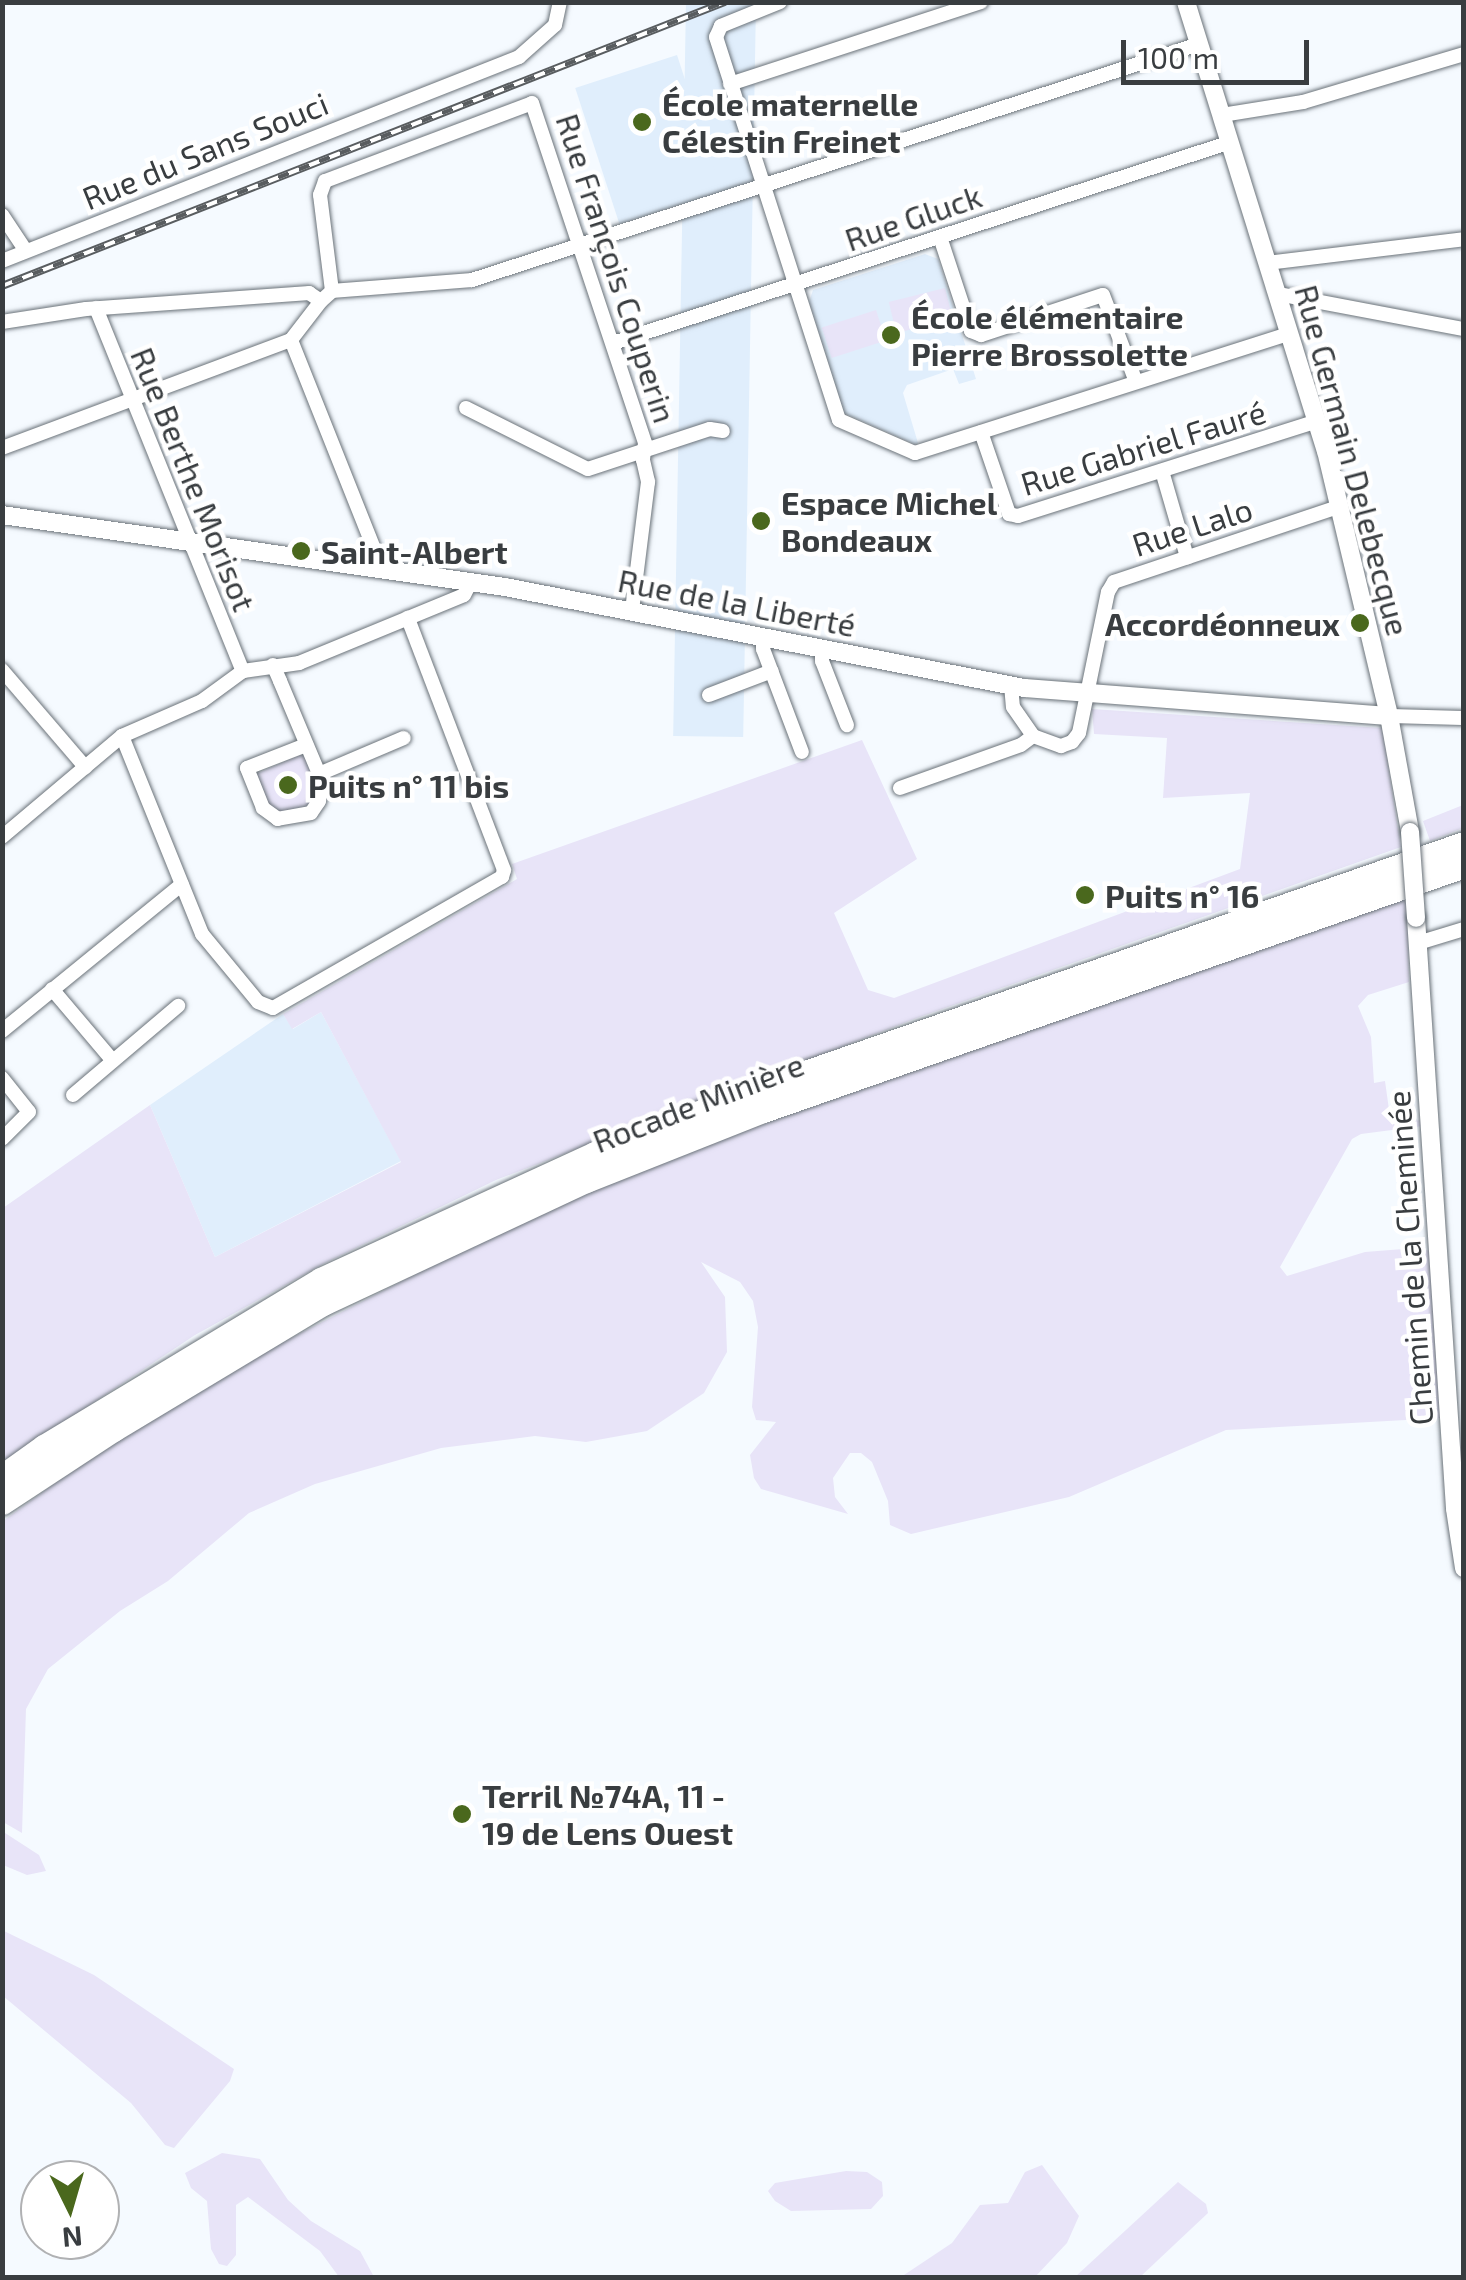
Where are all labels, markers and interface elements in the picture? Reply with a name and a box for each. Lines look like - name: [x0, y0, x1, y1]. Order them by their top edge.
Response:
- scale bar: [1126, 20, 1314, 82]
- text: 100 m: [1138, 39, 1219, 75]
- street label: Rue du Sans Souci: [77, 83, 333, 217]
- place label: École maternelle Célestin Freinet: [662, 85, 918, 160]
- street label: Rue François Couperin: [549, 109, 685, 427]
- marker: École maternelle Célestin Freinet: [631, 111, 653, 133]
- street label: Rue Gluck: [840, 176, 986, 258]
- street label: Rue Germain Delebecque: [1288, 281, 1418, 639]
- place label: École élémentaire Pierre Brossolette: [911, 298, 1188, 373]
- marker: École élémentaire Pierre Brossolette: [880, 324, 902, 346]
- street label: Rue Berthe Morisot: [124, 342, 264, 616]
- street label: Rue Gabriel Fauré: [1016, 391, 1270, 503]
- place label: Espace Michel Bondeaux: [781, 484, 997, 559]
- street label: Rue Lalo: [1127, 489, 1257, 563]
- marker: Espace Michel Bondeaux: [750, 510, 772, 532]
- place label: Saint-Albert: [321, 532, 508, 570]
- marker: Saint-Albert: [290, 540, 312, 562]
- street label: Rue de la Liberté: [615, 560, 859, 644]
- place label: Accordéonneux: [1105, 604, 1340, 642]
- marker: Accordéonneux: [1349, 612, 1371, 634]
- place label: Puits n° 11 bis: [308, 766, 509, 804]
- marker: Puits n° 11 bis: [277, 774, 299, 796]
- place label: Puits n° 16: [1105, 876, 1259, 914]
- marker: Puits n° 16: [1074, 884, 1096, 906]
- street label: Rocade Minière: [587, 1044, 809, 1160]
- street label: Chemin de la Cheminée: [1378, 1089, 1440, 1427]
- place label: Terril №74A, 11 - 19 de Lens Ouest: [482, 1777, 733, 1852]
- marker: Terril №74A, 11 - 19 de Lens Ouest: [451, 1803, 473, 1825]
- north arrow: [20, 2160, 120, 2260]
- text: N: [61, 2220, 84, 2256]

